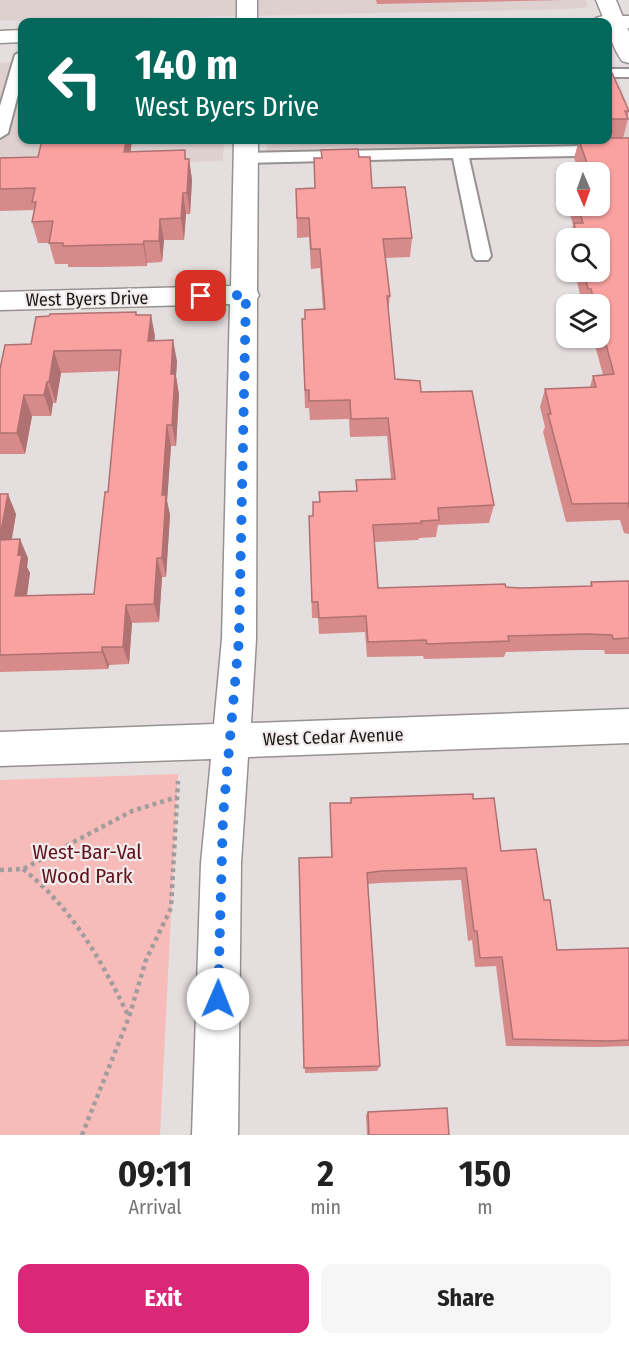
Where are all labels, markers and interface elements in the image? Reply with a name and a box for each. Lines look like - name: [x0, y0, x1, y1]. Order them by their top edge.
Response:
- text: 140 m: [135, 40, 238, 90]
- icon: left: [36, 42, 114, 120]
- text: West Byers Drive: [135, 91, 319, 123]
- north arrow: [556, 162, 610, 216]
- map controls: [556, 162, 610, 348]
- button: search: [556, 228, 610, 282]
- pin: [175, 270, 226, 321]
- icon: arrive: [184, 279, 217, 312]
- street label: West Byers Drive: [25, 287, 149, 311]
- button: layers: [556, 294, 610, 348]
- street label: West Cedar Avenue: [262, 724, 404, 750]
- park label: West-Bar-Val Wood Park: [32, 839, 142, 889]
- position arrow: [186, 967, 250, 1031]
- text: 09:11: [118, 1152, 192, 1196]
- text: 2: [317, 1152, 334, 1196]
- text: 150: [459, 1152, 511, 1196]
- text: Arrival: [129, 1195, 182, 1219]
- text: min: [310, 1195, 341, 1219]
- text: m: [477, 1195, 493, 1219]
- button: Exit: [18, 1264, 309, 1333]
- button: Share: [321, 1264, 611, 1333]

